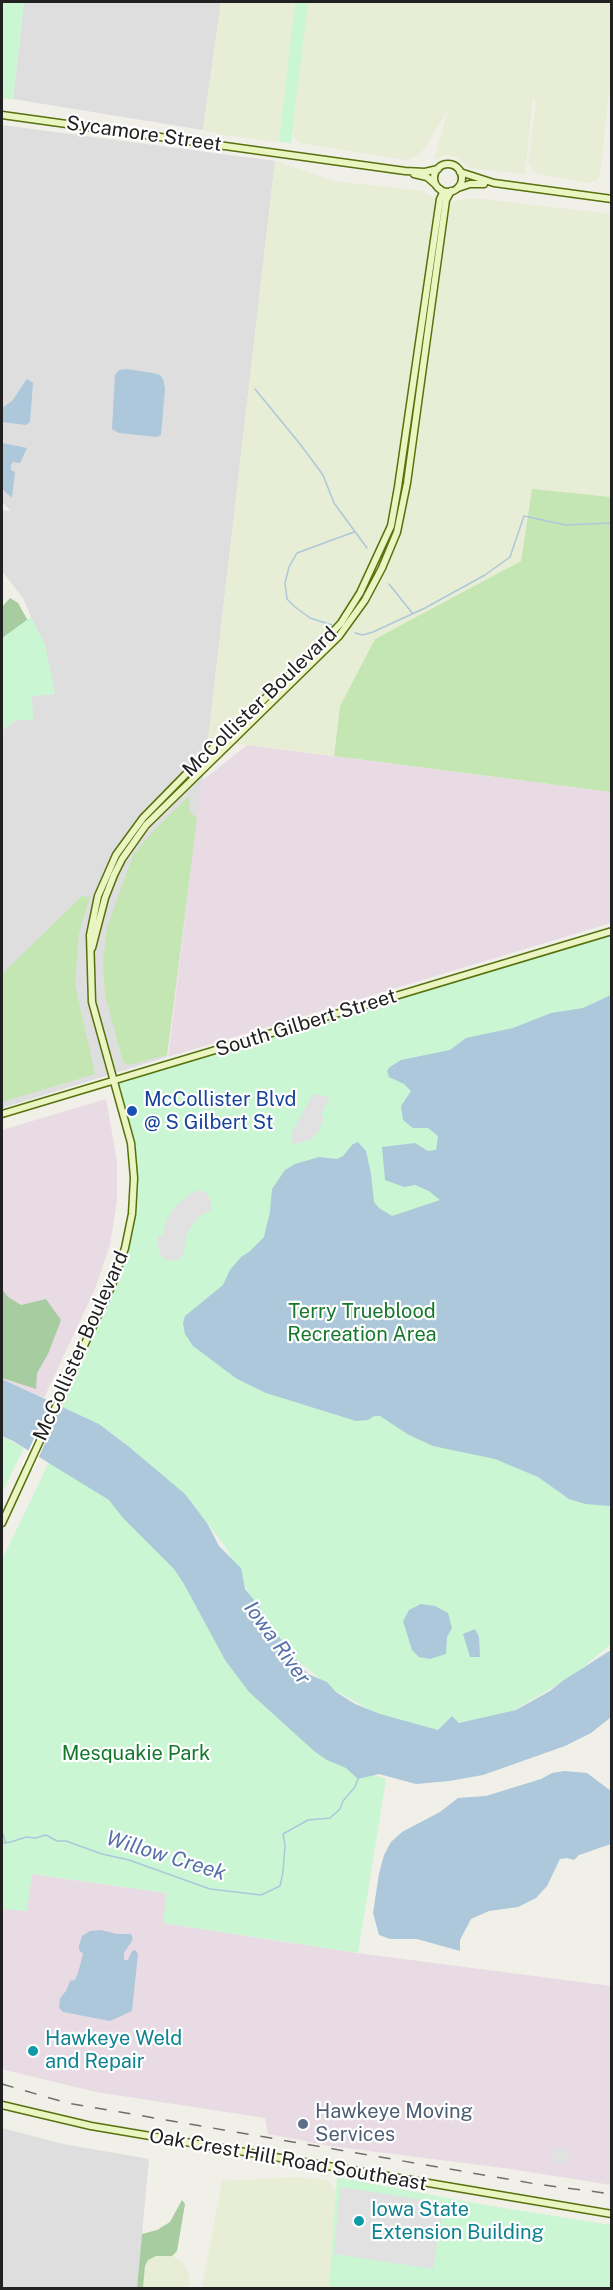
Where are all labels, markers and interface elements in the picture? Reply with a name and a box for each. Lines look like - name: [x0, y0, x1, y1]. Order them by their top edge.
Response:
- street label: Sycamore Street: [65, 111, 223, 157]
- street label: McCollister Boulevard: [178, 622, 342, 782]
- street label: South Gilbert Street: [213, 984, 399, 1062]
- place label: McCollister Blvd @ S Gilbert St: [144, 1088, 296, 1135]
- marker: McCollister Blvd @ S Gilbert St: [125, 1104, 139, 1118]
- street label: McCollister Boulevard: [28, 1247, 134, 1445]
- park label: Terry Trueblood Recreation Area: [287, 1300, 437, 1347]
- water label: Iowa River: [238, 1596, 316, 1690]
- park label: Mesquakie Park: [62, 1742, 210, 1766]
- water label: Willow Creek: [103, 1826, 229, 1886]
- place label: Hawkeye Weld and Repair: [45, 2027, 182, 2074]
- marker: Hawkeye Weld and Repair: [26, 2044, 40, 2058]
- place label: Hawkeye Moving Services: [315, 2100, 473, 2147]
- marker: Hawkeye Moving Services: [296, 2117, 310, 2131]
- street label: Oak Crest Hill Road Southeast: [147, 2124, 429, 2196]
- place label: Iowa State Extension Building: [371, 2198, 544, 2245]
- marker: Iowa State Extension Building: [352, 2214, 366, 2228]

